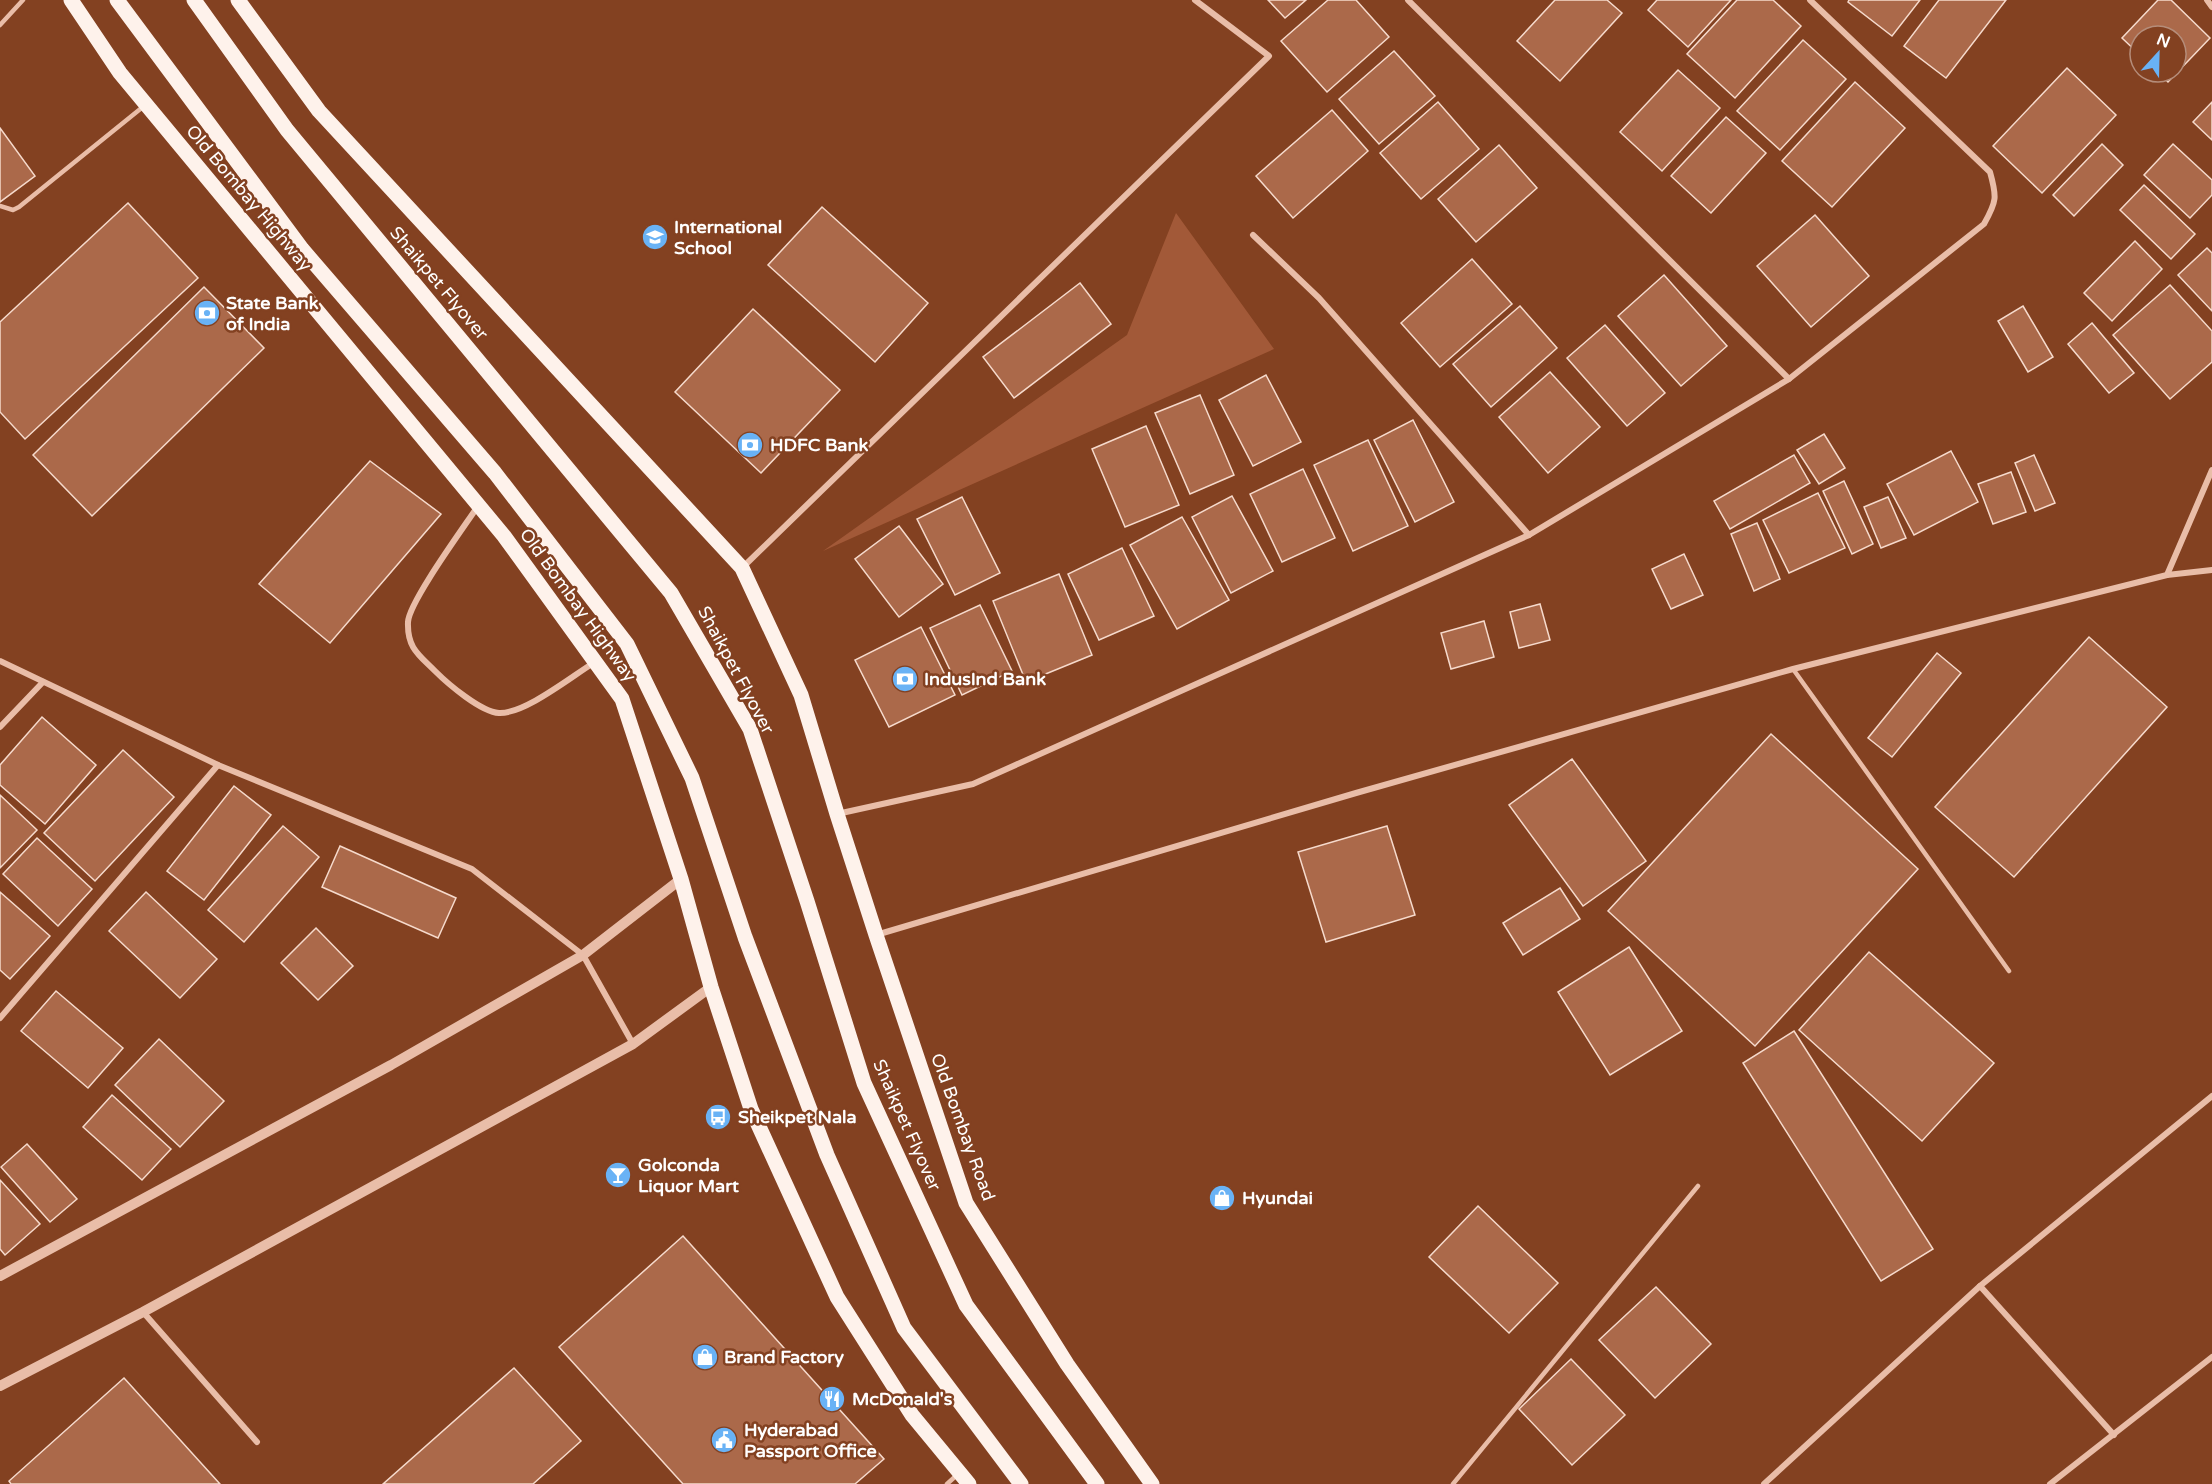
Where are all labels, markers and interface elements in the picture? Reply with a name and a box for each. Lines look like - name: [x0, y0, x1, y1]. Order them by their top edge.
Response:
- north arrow: [2128, 24, 2188, 84]
- text: N: [2154, 29, 2173, 53]
- street label: Old Bombay Highway: [181, 120, 317, 276]
- place label: International School: [674, 216, 782, 259]
- street label: Shaikpet Flyover: [385, 222, 493, 344]
- school or university icon: International School: [640, 222, 670, 252]
- place label: State Bank of India: [226, 292, 319, 335]
- bank icon: State Bank of India: [192, 298, 222, 328]
- bank icon: HDFC Bank: [735, 430, 765, 460]
- place label: HDFC Bank: [770, 434, 868, 456]
- street label: Old Bombay Highway: [515, 524, 641, 686]
- street label: Shaikpet Flyover: [693, 602, 779, 738]
- bank icon: IndusInd Bank: [890, 664, 920, 694]
- place label: IndusInd Bank: [924, 668, 1046, 690]
- street label: Old Bombay Road: [926, 1050, 1000, 1204]
- street label: Shaikpet Flyover: [868, 1056, 946, 1194]
- bus stop icon: Sheikpet Nala: [703, 1102, 733, 1132]
- place label: Sheikpet Nala: [738, 1106, 857, 1128]
- place label: Golconda Liquor Mart: [638, 1154, 739, 1197]
- bar icon: Golconda Liquor Mart: [603, 1160, 633, 1190]
- shop icon: Hyundai: [1207, 1183, 1237, 1213]
- place label: Hyundai: [1242, 1187, 1313, 1209]
- shop icon: Brand Factory: [690, 1342, 720, 1372]
- place label: Brand Factory: [724, 1346, 844, 1368]
- restaurant icon: McDonald's: [817, 1384, 847, 1414]
- place label: McDonald's: [852, 1388, 953, 1410]
- place label: Hyderabad Passport Office: [744, 1419, 877, 1462]
- public building icon: Hyderabad Passport Office: [709, 1425, 739, 1455]

